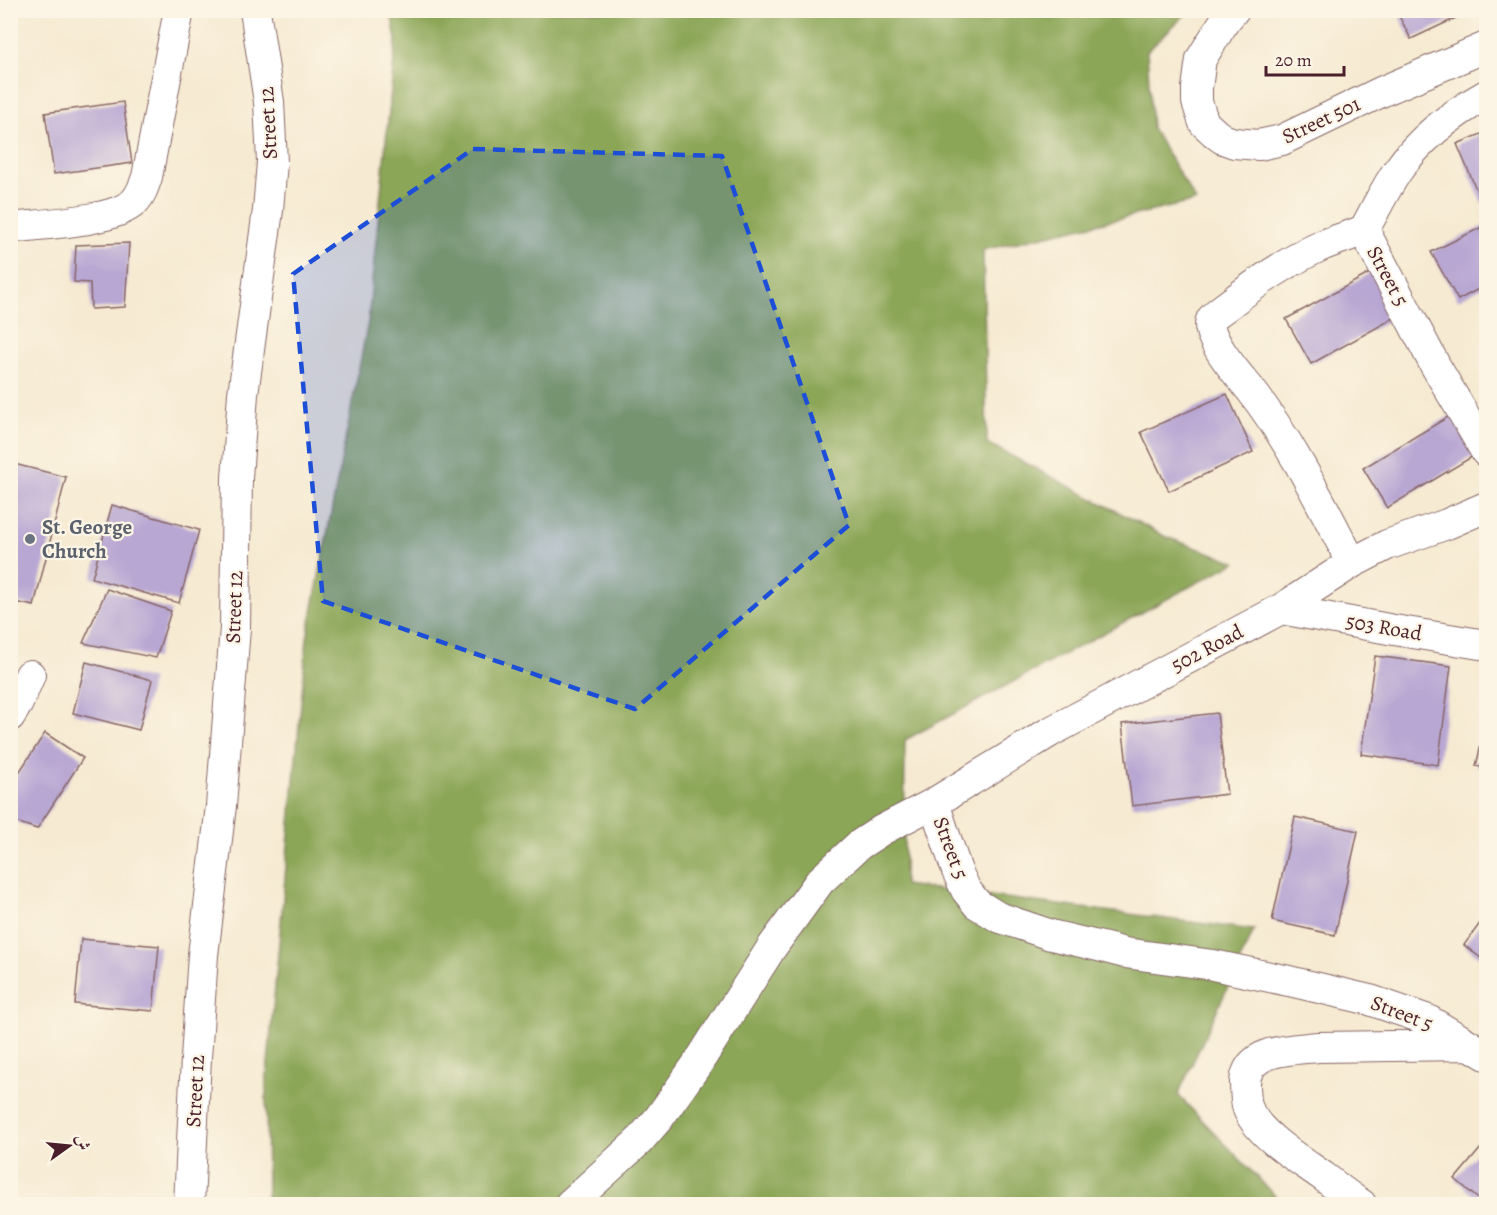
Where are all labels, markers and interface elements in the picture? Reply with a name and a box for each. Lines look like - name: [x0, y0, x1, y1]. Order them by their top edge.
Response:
- scale bar: [1266, 39, 1344, 77]
- text: 20 m: [1275, 48, 1312, 72]
- street label: Street 12: [252, 86, 284, 160]
- street label: Street 501: [1277, 90, 1365, 150]
- street label: Street 5: [1360, 241, 1416, 311]
- place label: St. George Church: [42, 513, 132, 565]
- marker: St. George Church: [23, 532, 37, 546]
- street label: Street 12: [219, 570, 249, 644]
- street label: 503 Road: [1344, 607, 1425, 648]
- street label: 502 Road: [1166, 617, 1249, 679]
- street label: Street 5: [927, 813, 975, 883]
- street label: Street 5: [1367, 988, 1437, 1038]
- street label: Street 12: [179, 1054, 211, 1128]
- north arrow: [39, 1116, 99, 1176]
- text: ش: [70, 1132, 95, 1153]

